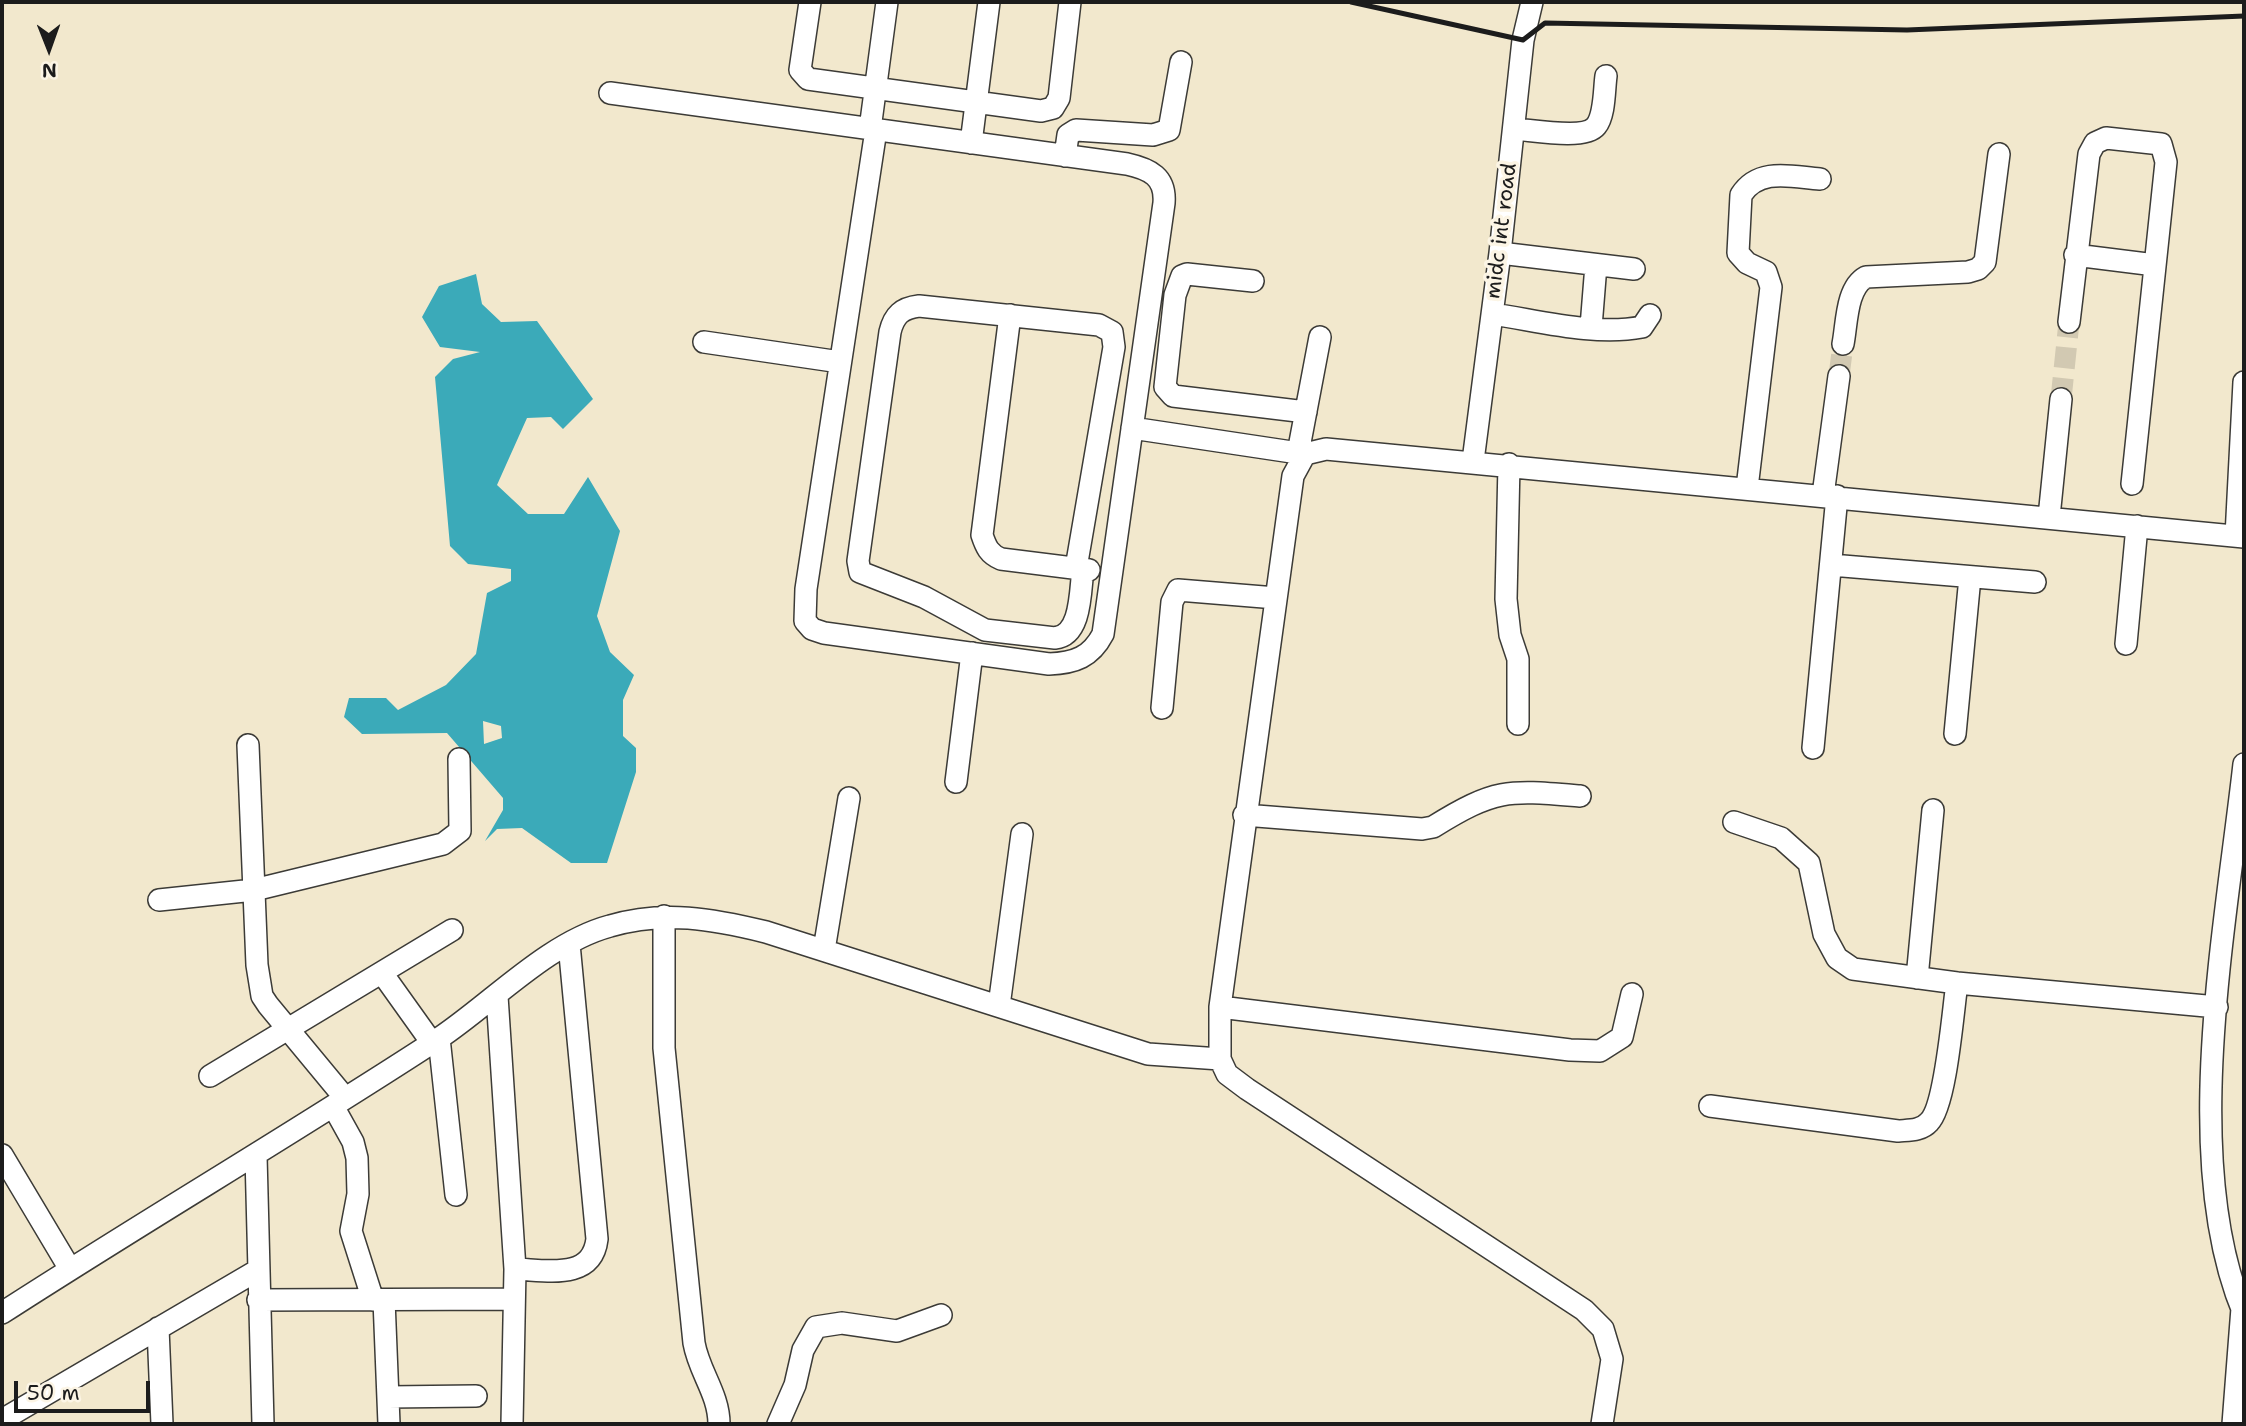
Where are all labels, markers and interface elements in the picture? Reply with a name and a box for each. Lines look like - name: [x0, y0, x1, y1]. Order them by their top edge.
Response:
- north arrow: [14, 14, 84, 84]
- text: N: [42, 58, 57, 83]
- street label: midc int road: [1481, 162, 1523, 300]
- scale bar: [18, 1366, 154, 1410]
- text: 50 m: [27, 1379, 80, 1407]

